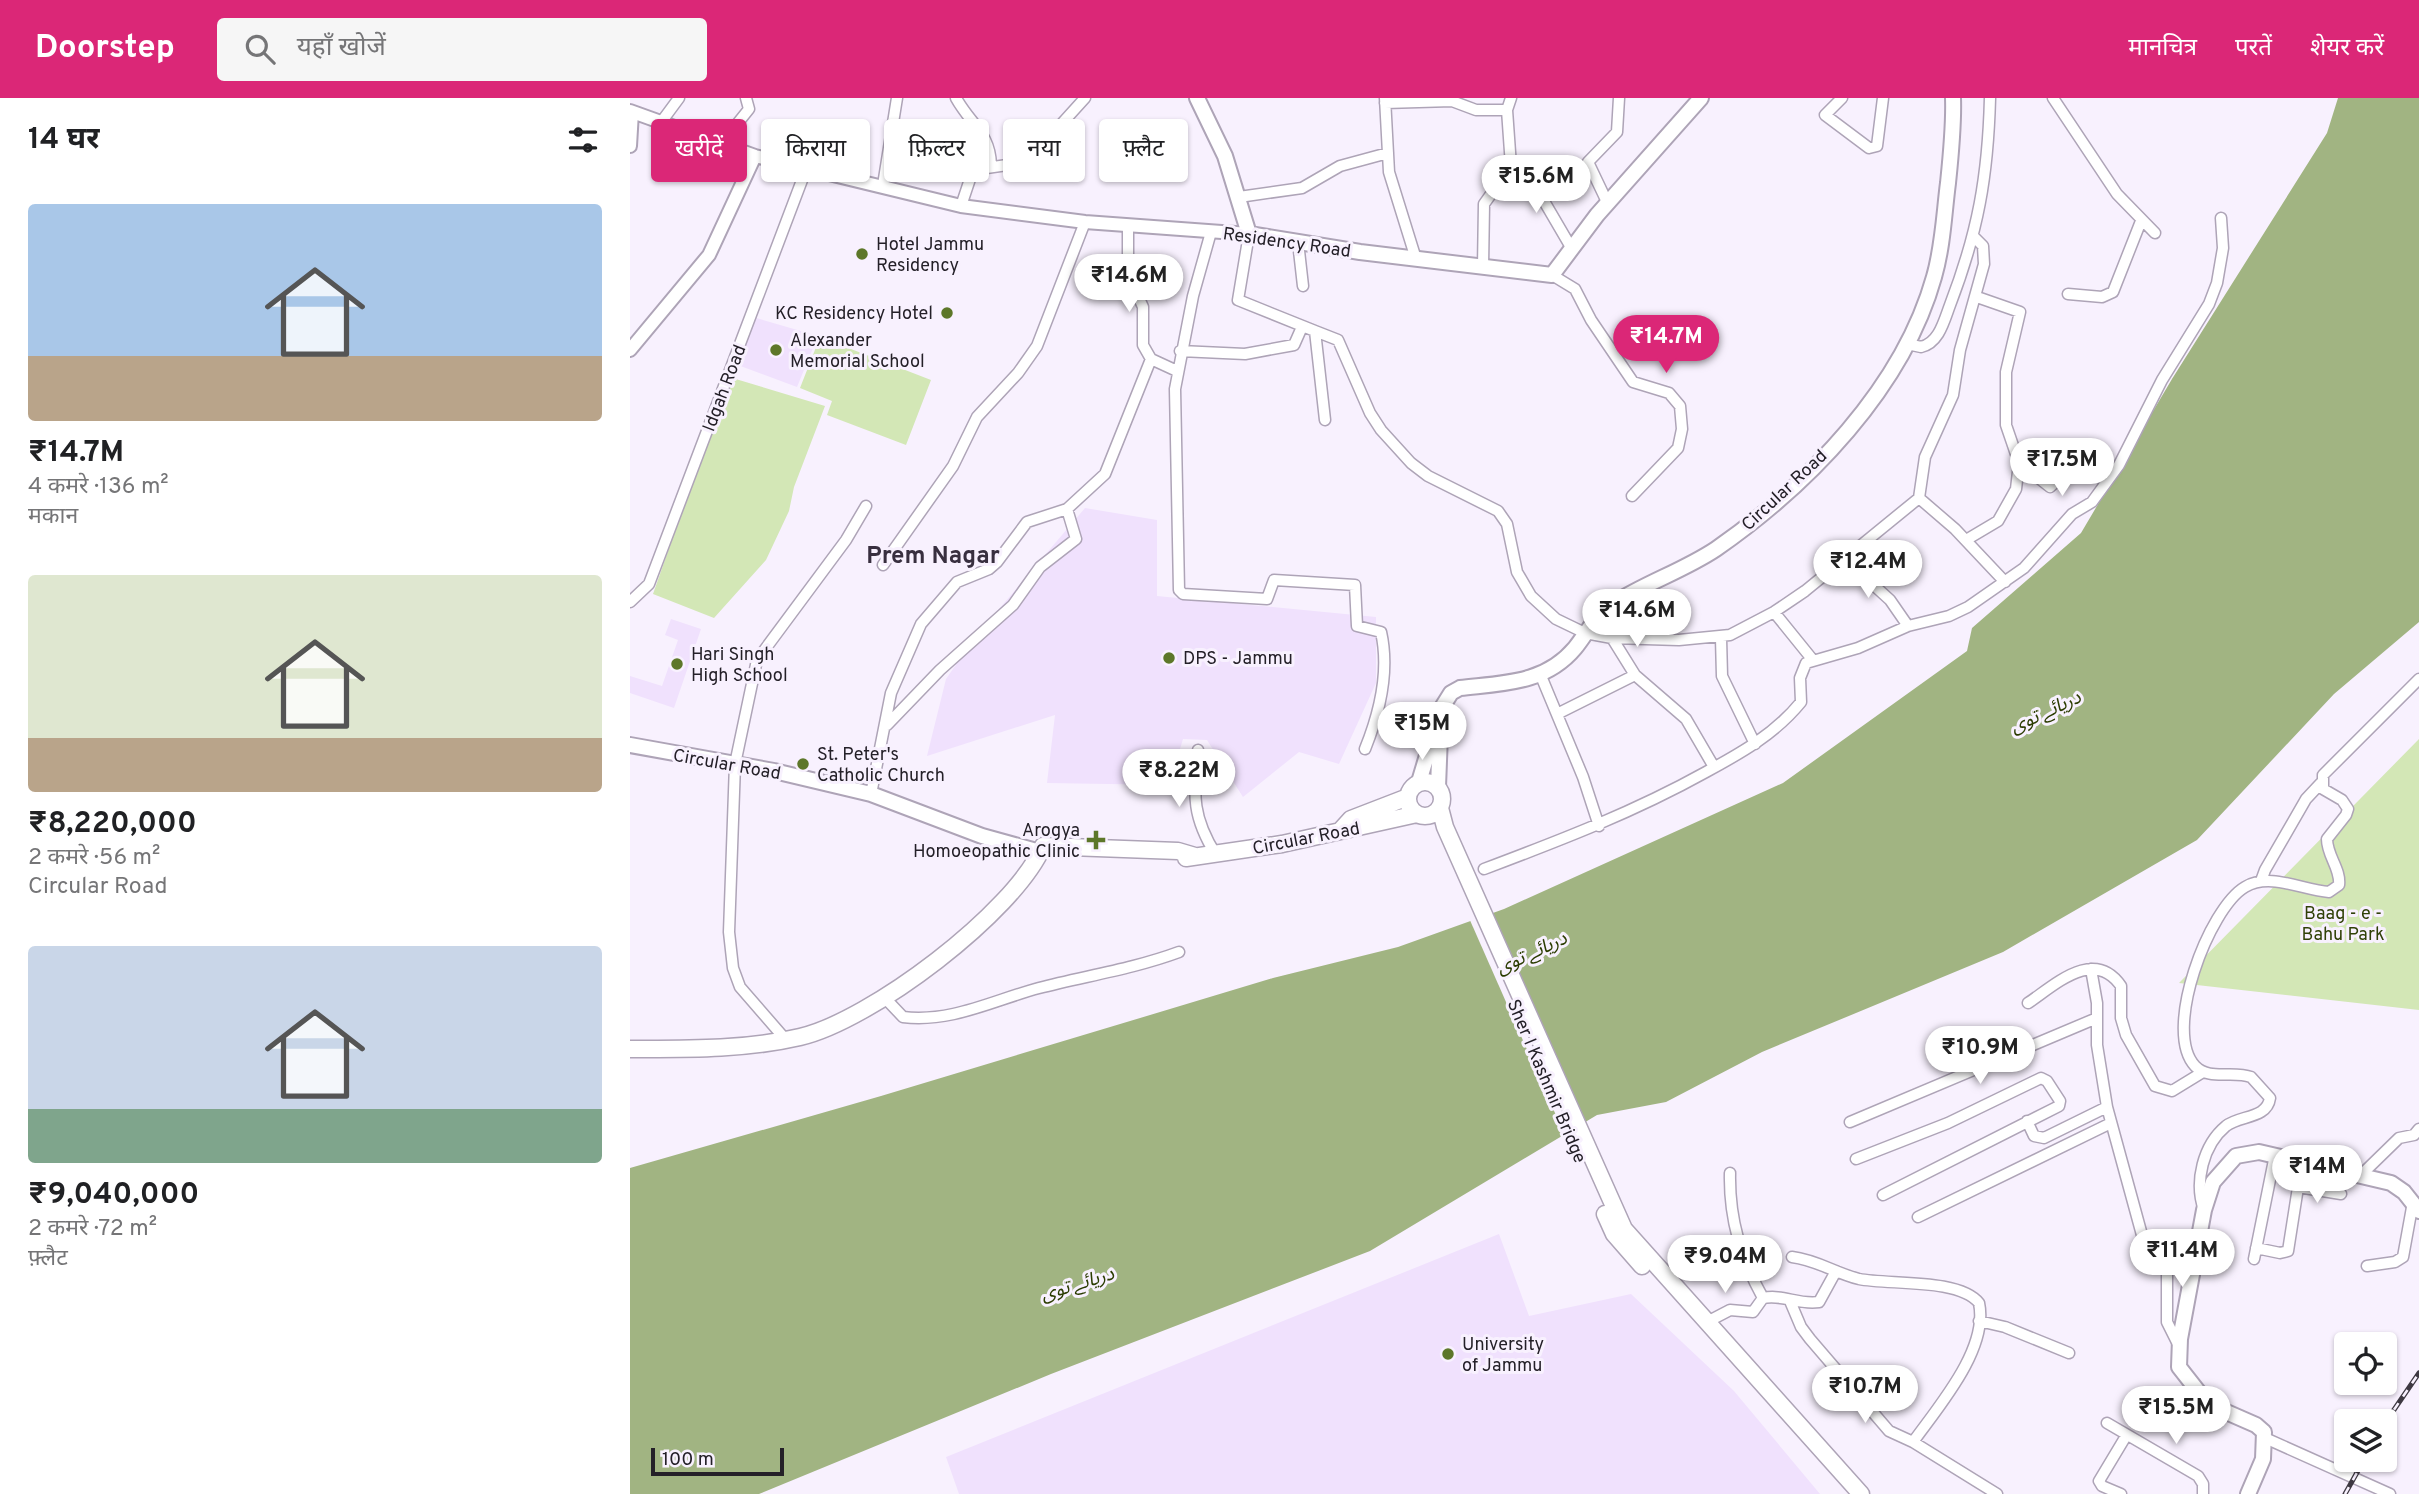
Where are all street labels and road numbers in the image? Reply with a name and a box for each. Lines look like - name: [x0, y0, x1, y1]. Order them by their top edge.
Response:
- street label: Residency Road: [1221, 223, 1352, 264]
- street label: Idgah Road: [698, 342, 752, 435]
- street label: Circular Road: [1737, 446, 1833, 537]
- street label: Circular Road: [671, 745, 782, 786]
- street label: Circular Road: [1251, 818, 1362, 861]
- street label: Sher I Kashmir Bridge: [1501, 996, 1591, 1167]

